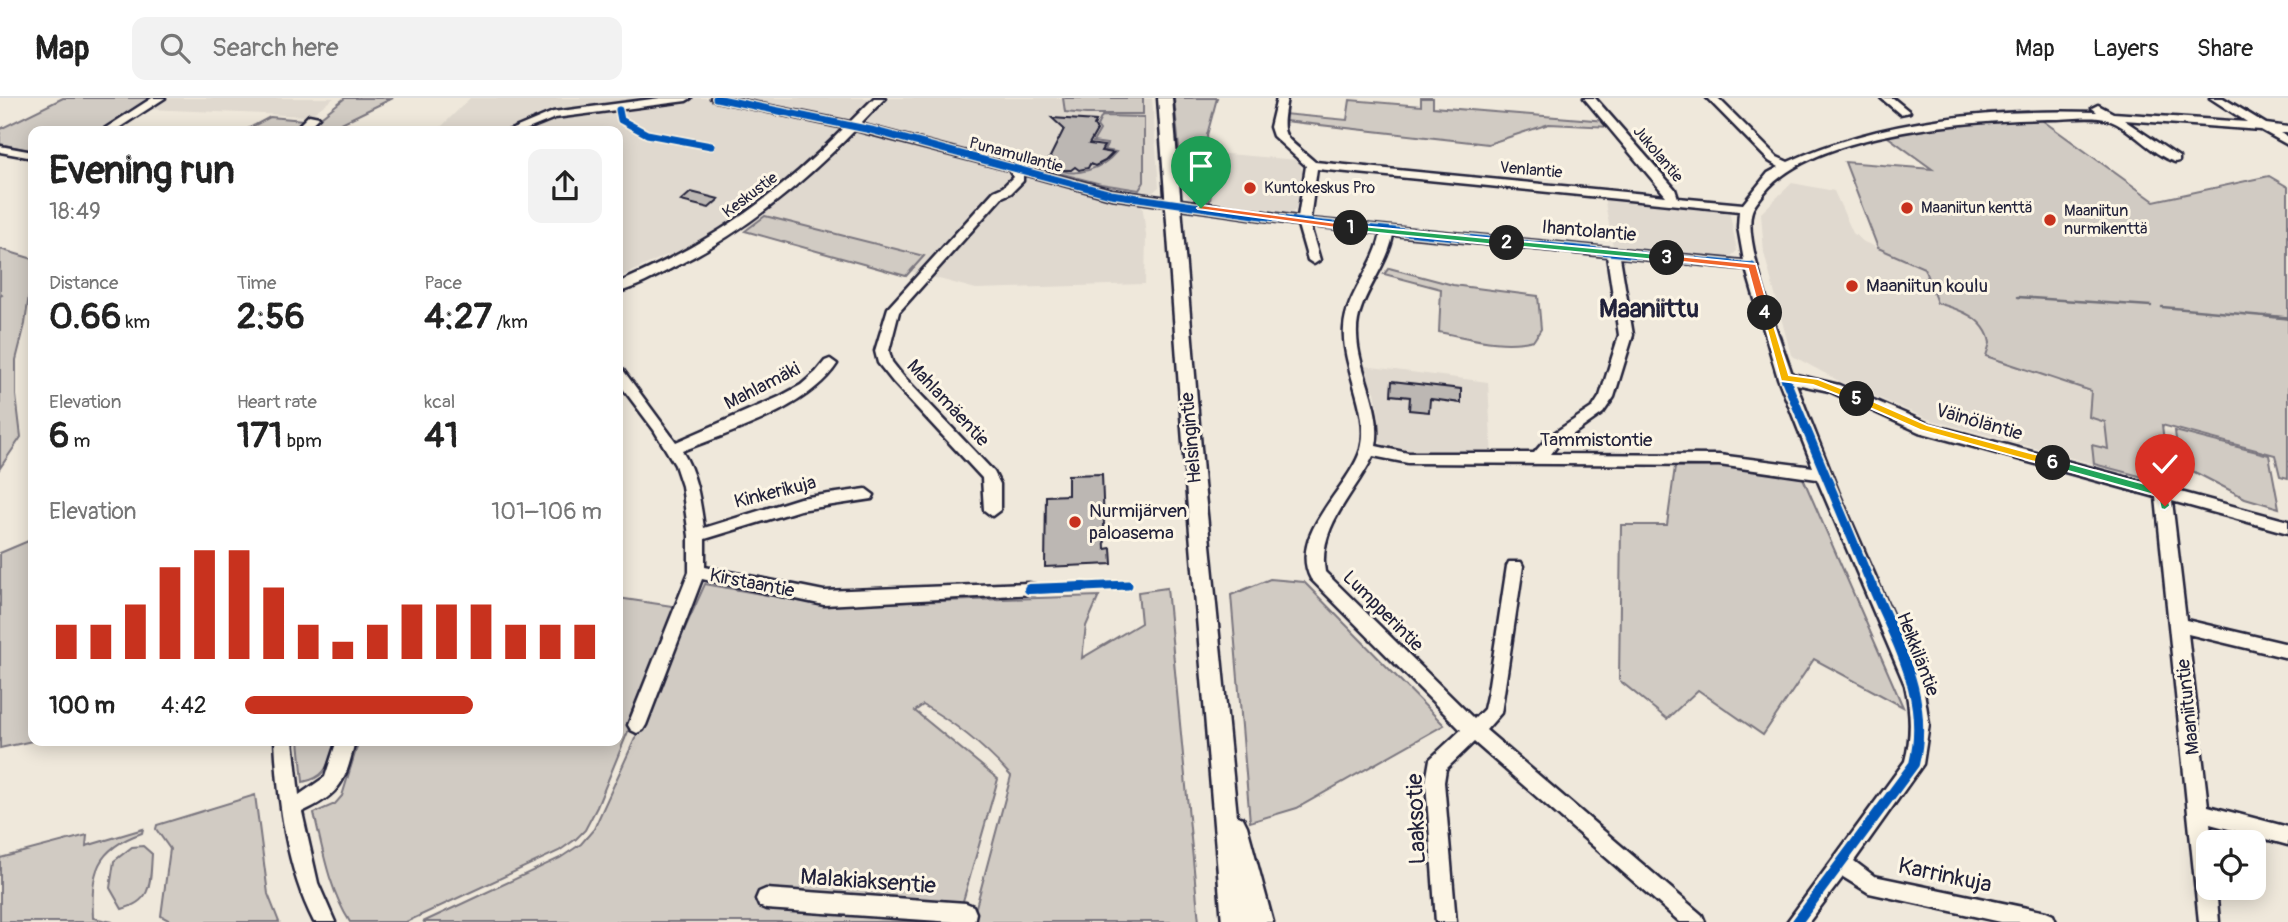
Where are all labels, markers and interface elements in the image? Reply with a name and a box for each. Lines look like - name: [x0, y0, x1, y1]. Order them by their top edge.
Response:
- search box: [132, 17, 622, 80]
- text: Map: [35, 28, 90, 69]
- icon: search: [156, 29, 194, 67]
- text: Search here: [212, 32, 339, 64]
- text: Map: [2015, 34, 2055, 63]
- text: Layers: [2093, 34, 2159, 63]
- text: Share: [2197, 34, 2253, 63]
- street label: Jukolantie: [1629, 122, 1688, 186]
- street label: Punamullantie: [967, 133, 1065, 177]
- pin: [1171, 136, 1231, 208]
- text: Evening run: [49, 147, 235, 195]
- icon: arrive: [1182, 147, 1220, 185]
- button: share: [528, 149, 602, 223]
- street label: Venlantie: [1499, 157, 1563, 183]
- street label: Keskustie: [719, 168, 782, 222]
- place label: Kuntokeskus Pro: [1264, 178, 1376, 198]
- marker: Kuntokeskus Pro: [1242, 180, 1258, 196]
- text: 18:49: [49, 197, 101, 226]
- place label: Maaniitun kenttä: [1921, 198, 2032, 218]
- marker: Maaniitun kenttä: [1899, 200, 1915, 216]
- place label: Maaniitun nurmikenttä: [2064, 201, 2148, 239]
- pin: 1: [1334, 211, 1368, 246]
- marker: Maaniitun nurmikenttä: [2042, 212, 2058, 228]
- text: 1: [1347, 215, 1354, 239]
- street label: Ihantolantie: [1541, 215, 1638, 247]
- pin: 2: [1490, 226, 1524, 260]
- text: 2: [1501, 230, 1512, 254]
- pin: 3: [1650, 240, 1684, 276]
- text: 3: [1661, 245, 1672, 269]
- text: Distance: [49, 271, 118, 295]
- text: Time: [237, 271, 276, 295]
- text: Pace: [424, 271, 462, 295]
- place label: Maaniitun koulu: [1866, 274, 1988, 298]
- marker: Maaniitun koulu: [1844, 278, 1860, 294]
- district label: Maaniittu: [1599, 293, 1699, 325]
- text: 0.66: [49, 295, 121, 339]
- text: 2:56: [237, 295, 305, 339]
- text: 4:27: [424, 295, 492, 339]
- pin: 4: [1748, 296, 1782, 330]
- text: 4: [1759, 300, 1770, 324]
- text: km: [121, 310, 150, 334]
- text: /km: [492, 310, 528, 334]
- street label: Mahlamäentie: [901, 354, 995, 452]
- street label: Mahlamäki: [720, 357, 804, 415]
- pin: 5: [1840, 382, 1874, 416]
- text: 5: [1851, 386, 1862, 410]
- text: Elevation: [49, 390, 121, 414]
- text: Heart rate: [237, 390, 317, 414]
- text: kcal: [424, 390, 455, 414]
- street label: Helsingintie: [1175, 391, 1207, 485]
- street label: Väinöläntie: [1933, 398, 2026, 446]
- text: 6: [49, 414, 69, 458]
- text: 171: [237, 414, 283, 458]
- text: 41: [424, 414, 458, 458]
- street label: Tammistontie: [1540, 428, 1653, 452]
- text: m: [69, 429, 90, 453]
- text: bpm: [283, 429, 322, 453]
- pin: [2135, 434, 2195, 506]
- icon: check: [2146, 445, 2184, 483]
- pin: 6: [2036, 446, 2070, 480]
- text: 6: [2047, 450, 2058, 474]
- street label: Kinkerikuja: [732, 470, 819, 514]
- text: Elevation: [49, 497, 137, 526]
- text: 101–106 m: [491, 497, 602, 526]
- place label: Nurmijärven paloasema: [1089, 499, 1187, 545]
- marker: Nurmijärven paloasema: [1067, 514, 1083, 530]
- street label: Kirstaantie: [708, 563, 797, 603]
- street label: Lumpperintie: [1337, 565, 1429, 657]
- street label: Heikkiläntie: [1891, 609, 1945, 700]
- street label: Maaniituntie: [2171, 657, 2205, 756]
- text: 100 m: [49, 691, 115, 720]
- text: 4:42: [161, 691, 207, 720]
- street label: Laaksotie: [1400, 772, 1432, 865]
- map controls: [2196, 830, 2266, 900]
- button: locate: [2196, 830, 2266, 900]
- street label: Karrinkuja: [1896, 851, 1994, 899]
- street label: Malakiaksentie: [799, 862, 938, 900]

